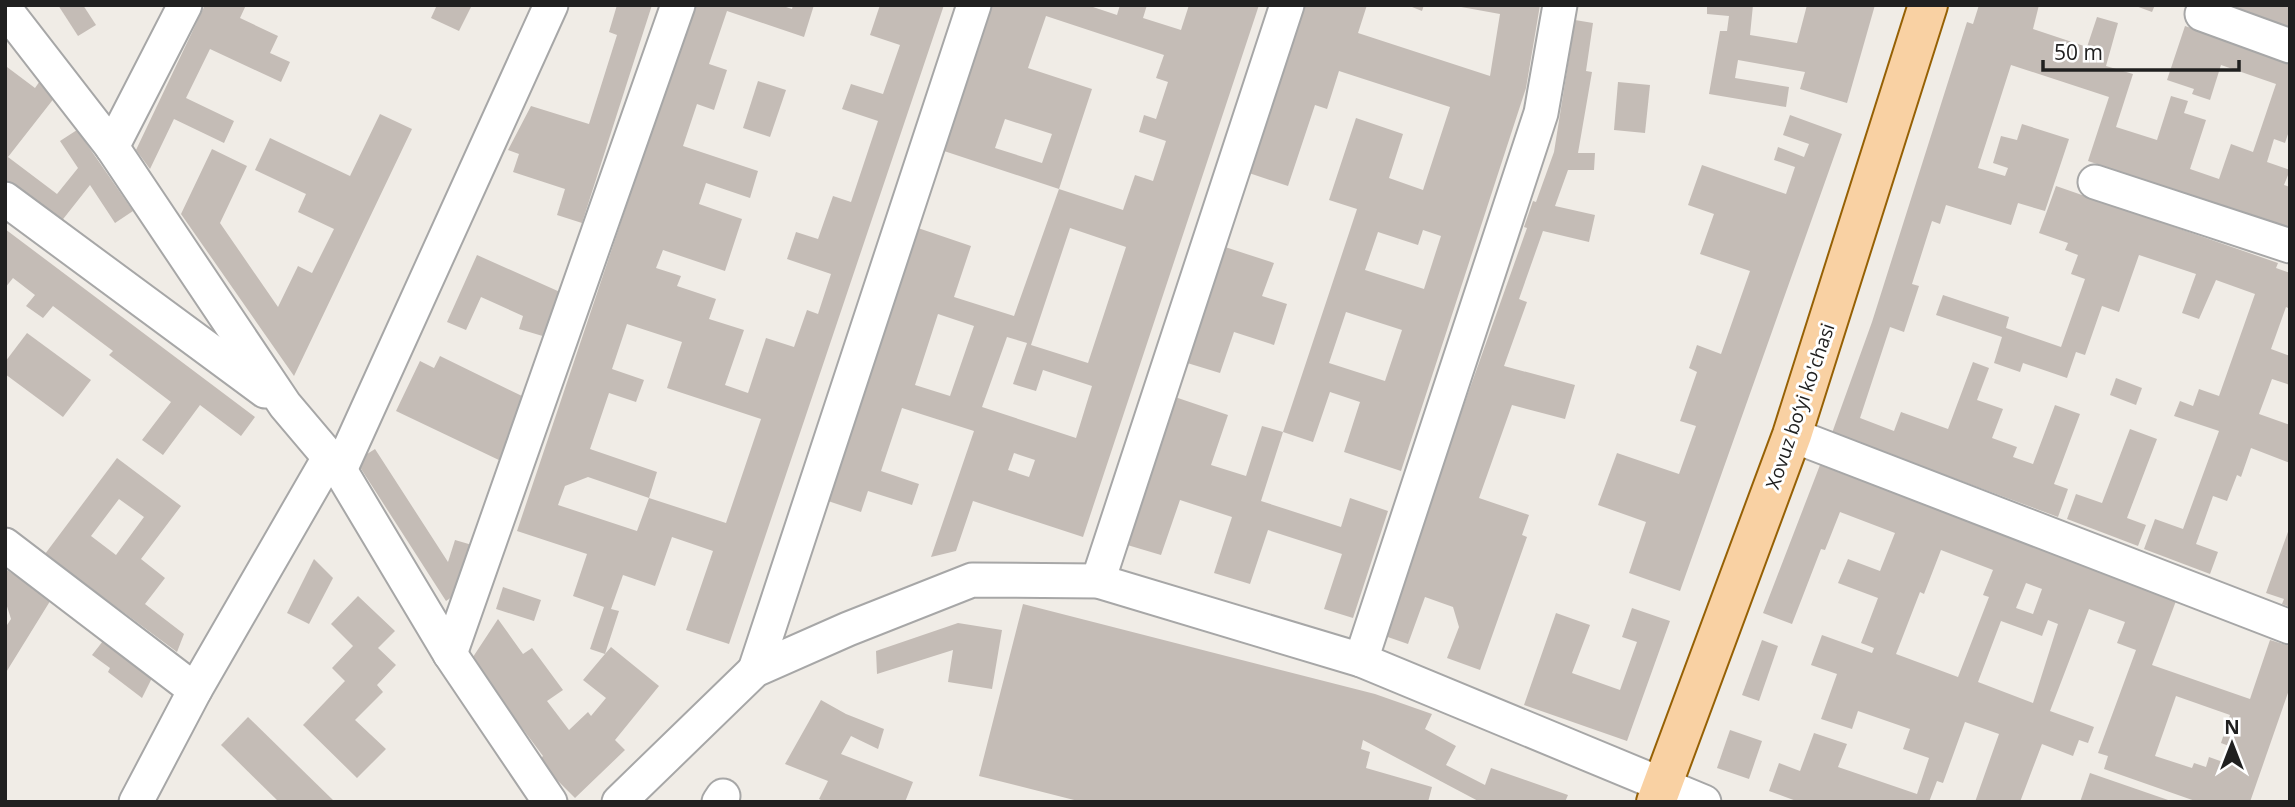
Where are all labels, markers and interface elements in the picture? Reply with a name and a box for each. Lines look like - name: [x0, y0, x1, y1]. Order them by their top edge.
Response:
- scale bar: [2043, 28, 2239, 72]
- text: 50 m: [2054, 38, 2103, 66]
- street label: Xovuz bo‘yi ko'chasi: [1759, 320, 1841, 492]
- north arrow: [2197, 709, 2267, 779]
- text: N: [2224, 714, 2240, 740]

